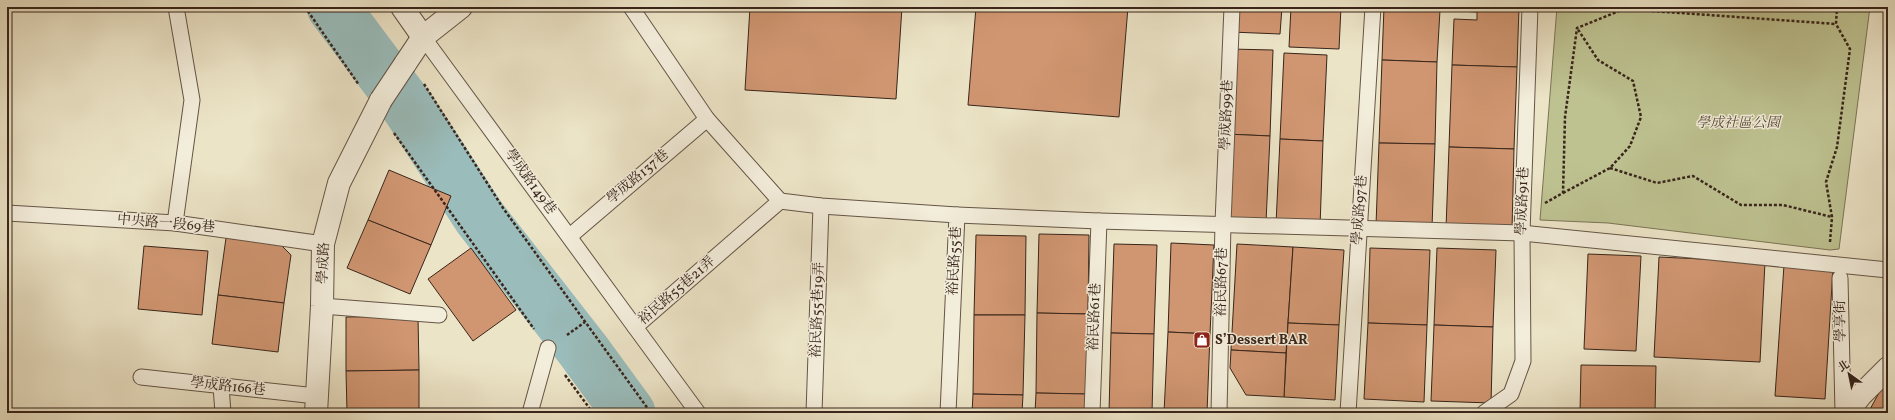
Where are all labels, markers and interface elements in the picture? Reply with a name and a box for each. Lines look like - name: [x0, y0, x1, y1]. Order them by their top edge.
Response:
- street label: 學成路99巷: [1216, 79, 1238, 151]
- park label: 學成社區公園: [1696, 114, 1782, 133]
- street label: 學成路149巷: [500, 145, 560, 219]
- street label: 學成路137巷: [603, 145, 673, 209]
- street label: 學成路91巷: [1512, 166, 1534, 236]
- street label: 學成路97巷: [1348, 174, 1372, 246]
- street label: 中央路一段69巷: [116, 210, 216, 238]
- street label: 裕民路55巷: [944, 226, 966, 296]
- street label: 學成路: [313, 242, 335, 284]
- street label: 裕民路67巷: [1212, 247, 1232, 317]
- street label: 裕民路55巷21弄: [634, 252, 720, 330]
- street label: 裕民路55巷19弄: [807, 262, 829, 358]
- street label: 裕民路61巷: [1084, 282, 1106, 352]
- street label: 學享街: [1831, 300, 1851, 342]
- shop icon: S’Dessert BAR: [1192, 330, 1212, 350]
- place label: S’Dessert BAR: [1215, 331, 1308, 350]
- north arrow: [1829, 354, 1869, 394]
- text: 北: [1836, 358, 1853, 376]
- street label: 學成路166巷: [189, 374, 267, 400]

